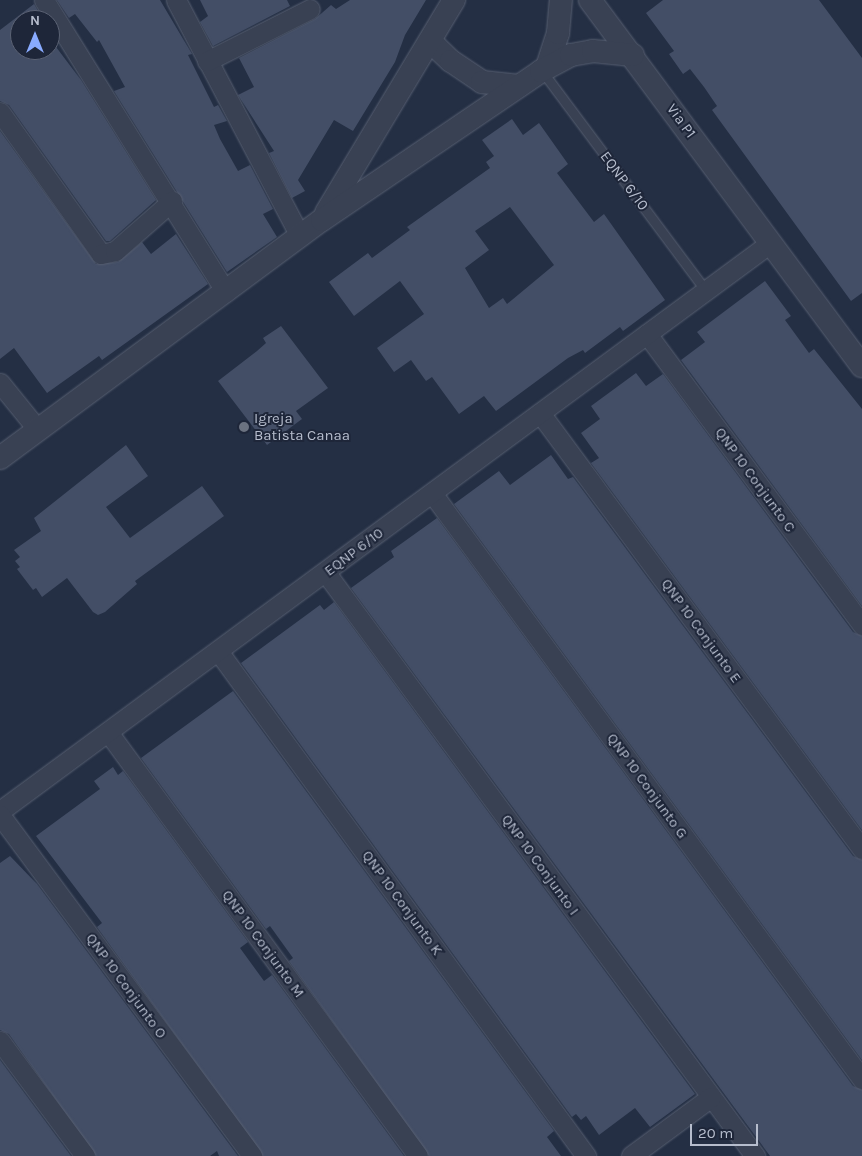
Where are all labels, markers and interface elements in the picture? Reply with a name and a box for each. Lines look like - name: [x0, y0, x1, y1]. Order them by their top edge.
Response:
- north arrow: [10, 10, 60, 60]
- text: N: [30, 12, 40, 29]
- street label: Via P1: [663, 100, 699, 142]
- street label: EQNP 6/10: [596, 148, 652, 214]
- place label: Igreja Batista Canaa: [254, 409, 350, 444]
- marker: Igreja Batista Canaa: [238, 421, 250, 433]
- street label: QNP 10 Conjunto C: [711, 424, 799, 536]
- street label: EQNP 6/10: [321, 524, 387, 580]
- street label: QNP 10 Conjunto E: [657, 575, 745, 687]
- street label: QNP 10 Conjunto G: [603, 730, 691, 842]
- street label: QNP 10 Conjunto I: [497, 811, 583, 919]
- street label: QNP 10 Conjunto K: [358, 847, 446, 959]
- street label: QNP 10 Conjunto M: [218, 887, 308, 1001]
- street label: QNP 10 Conjunto O: [82, 930, 170, 1042]
- scale bar: [692, 1114, 760, 1146]
- text: 20 m: [698, 1124, 733, 1142]

